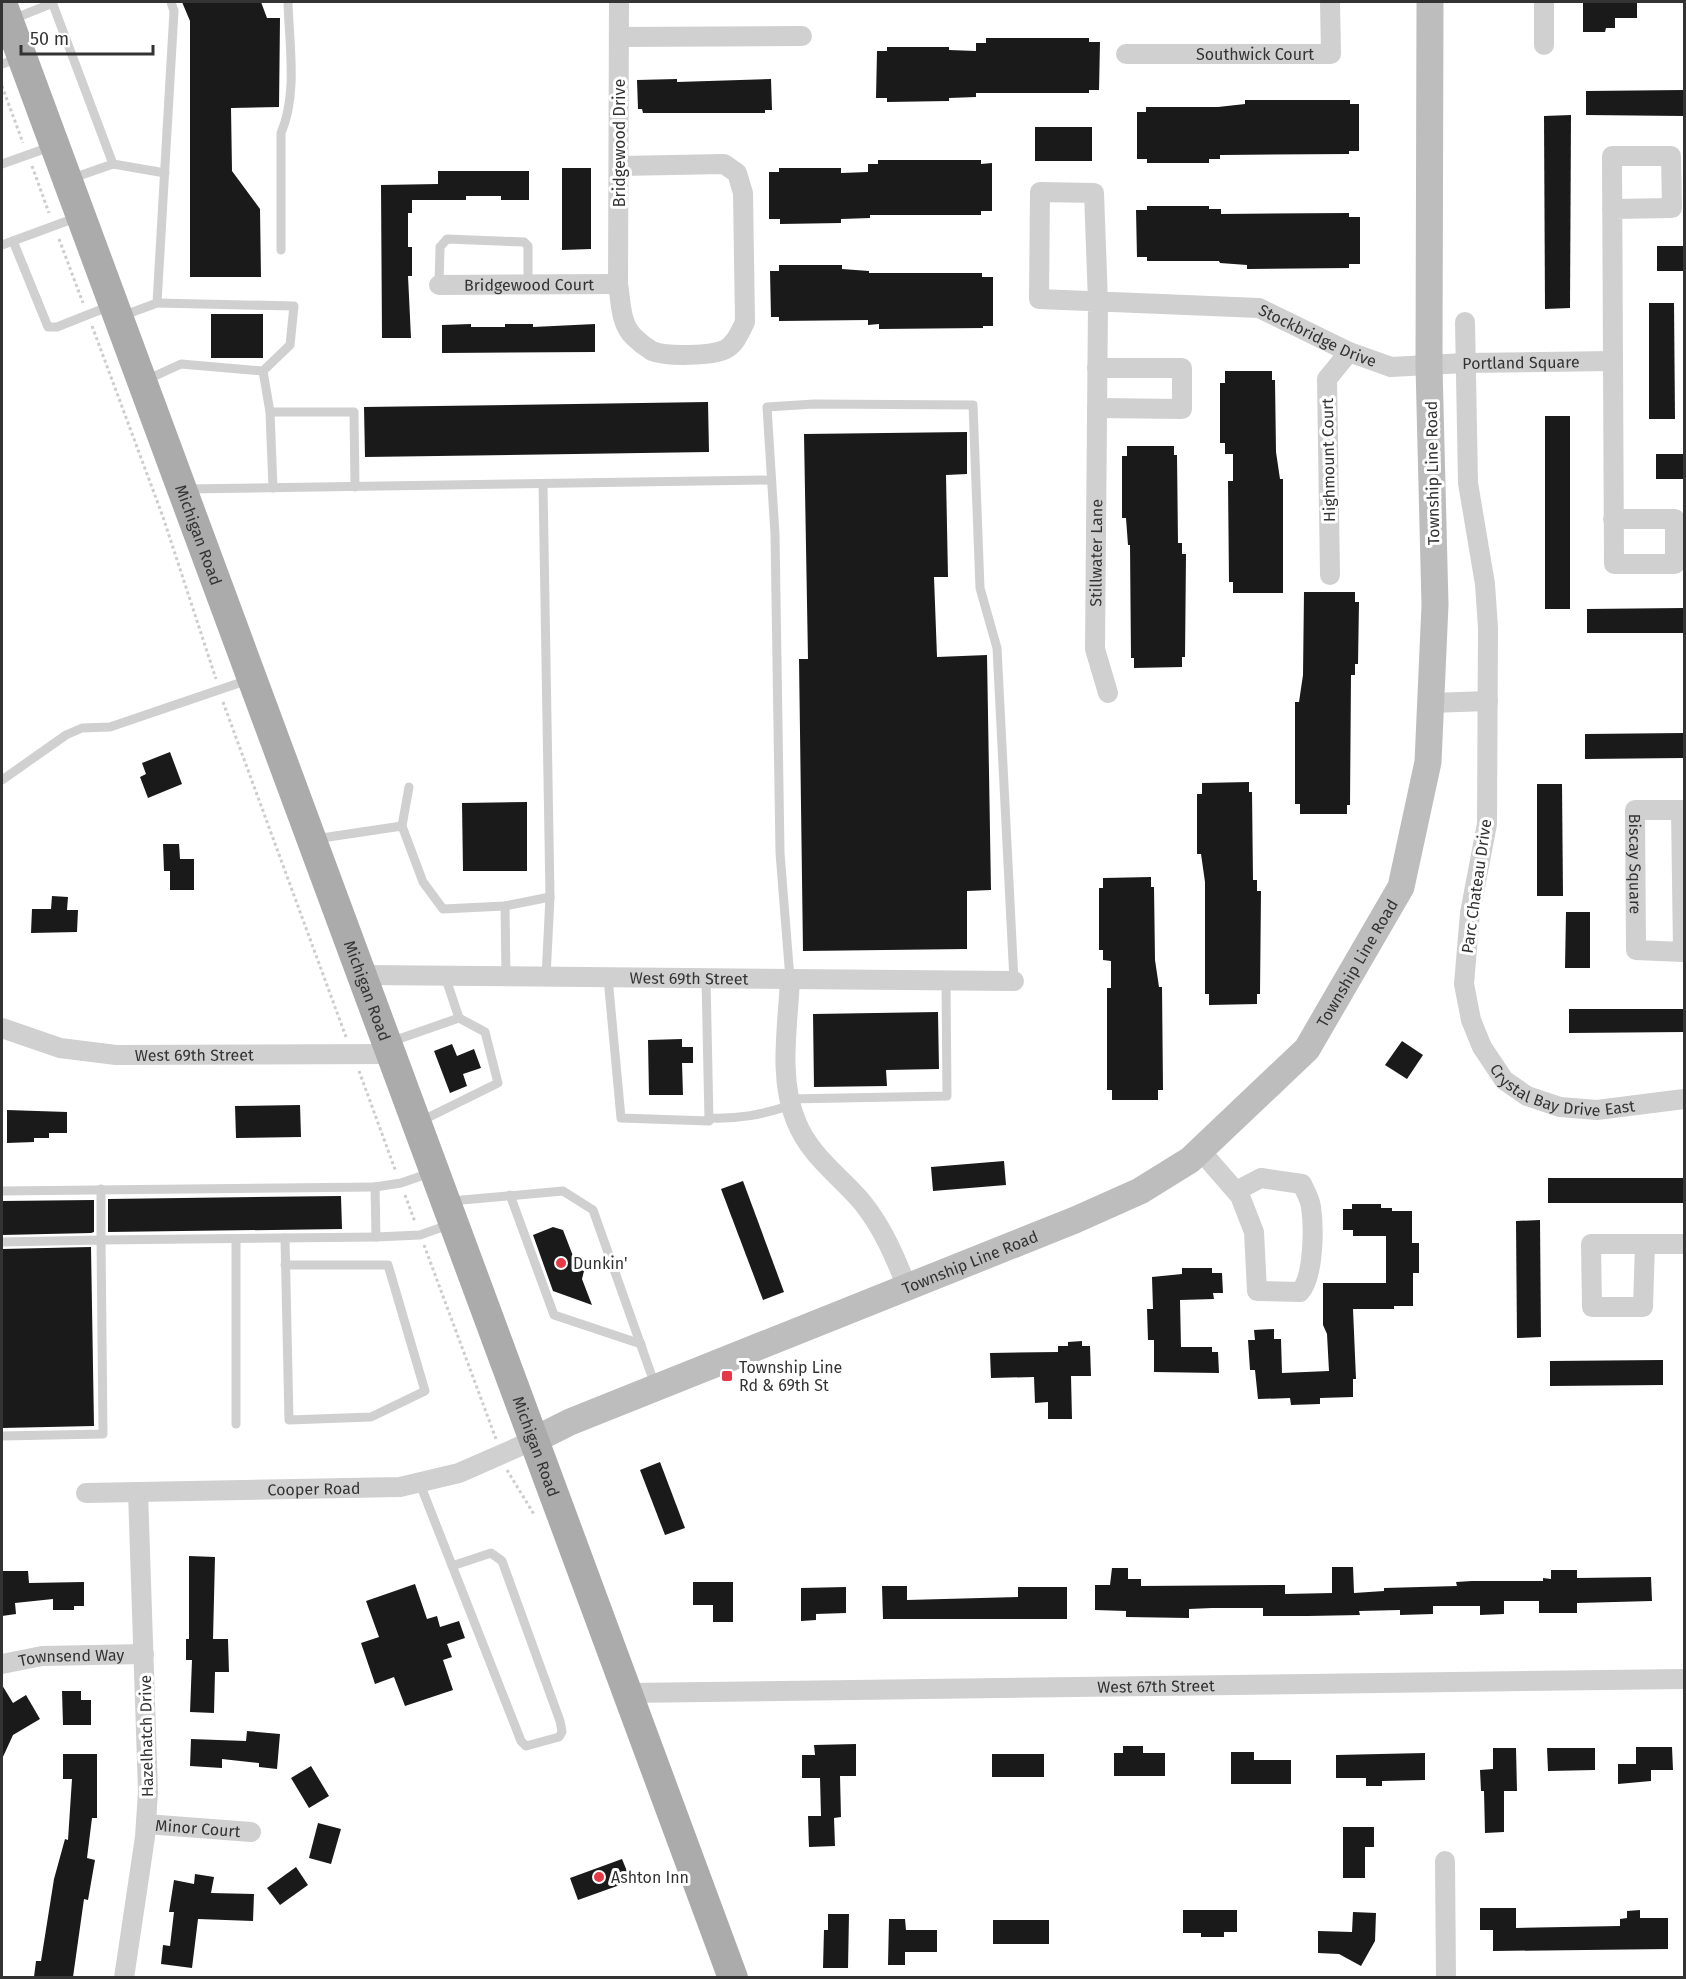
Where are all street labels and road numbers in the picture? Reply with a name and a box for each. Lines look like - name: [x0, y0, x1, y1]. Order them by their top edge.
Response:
- street label: Southwick Court: [1196, 45, 1314, 64]
- street label: Bridgewood Drive: [610, 79, 629, 207]
- street label: Bridgewood Court: [464, 275, 594, 295]
- street label: Stockbridge Drive: [1255, 300, 1379, 371]
- street label: Portland Square: [1462, 352, 1580, 373]
- street label: Highmount Court: [1318, 398, 1339, 522]
- street label: Township Line Road: [1422, 401, 1443, 545]
- street label: Michigan Road: [171, 482, 226, 588]
- street label: Stillwater Lane: [1086, 499, 1106, 607]
- street label: Biscay Square: [1625, 814, 1645, 914]
- street label: Parc Chateau Drive: [1458, 818, 1495, 954]
- street label: Township Line Road: [1313, 896, 1402, 1030]
- street label: Michigan Road: [340, 938, 394, 1044]
- street label: West 69th Street: [629, 968, 749, 989]
- street label: West 69th Street: [135, 1045, 254, 1065]
- street label: Crystal Bay Drive East: [1486, 1060, 1636, 1120]
- street label: Township Line Road: [899, 1227, 1041, 1298]
- street label: Michigan Road: [508, 1394, 563, 1499]
- street label: Cooper Road: [267, 1479, 361, 1500]
- street label: Townsend Way: [17, 1645, 125, 1670]
- street label: Hazelhatch Drive: [136, 1675, 157, 1797]
- street label: West 67th Street: [1097, 1676, 1215, 1697]
- street label: Minor Court: [154, 1816, 241, 1841]

